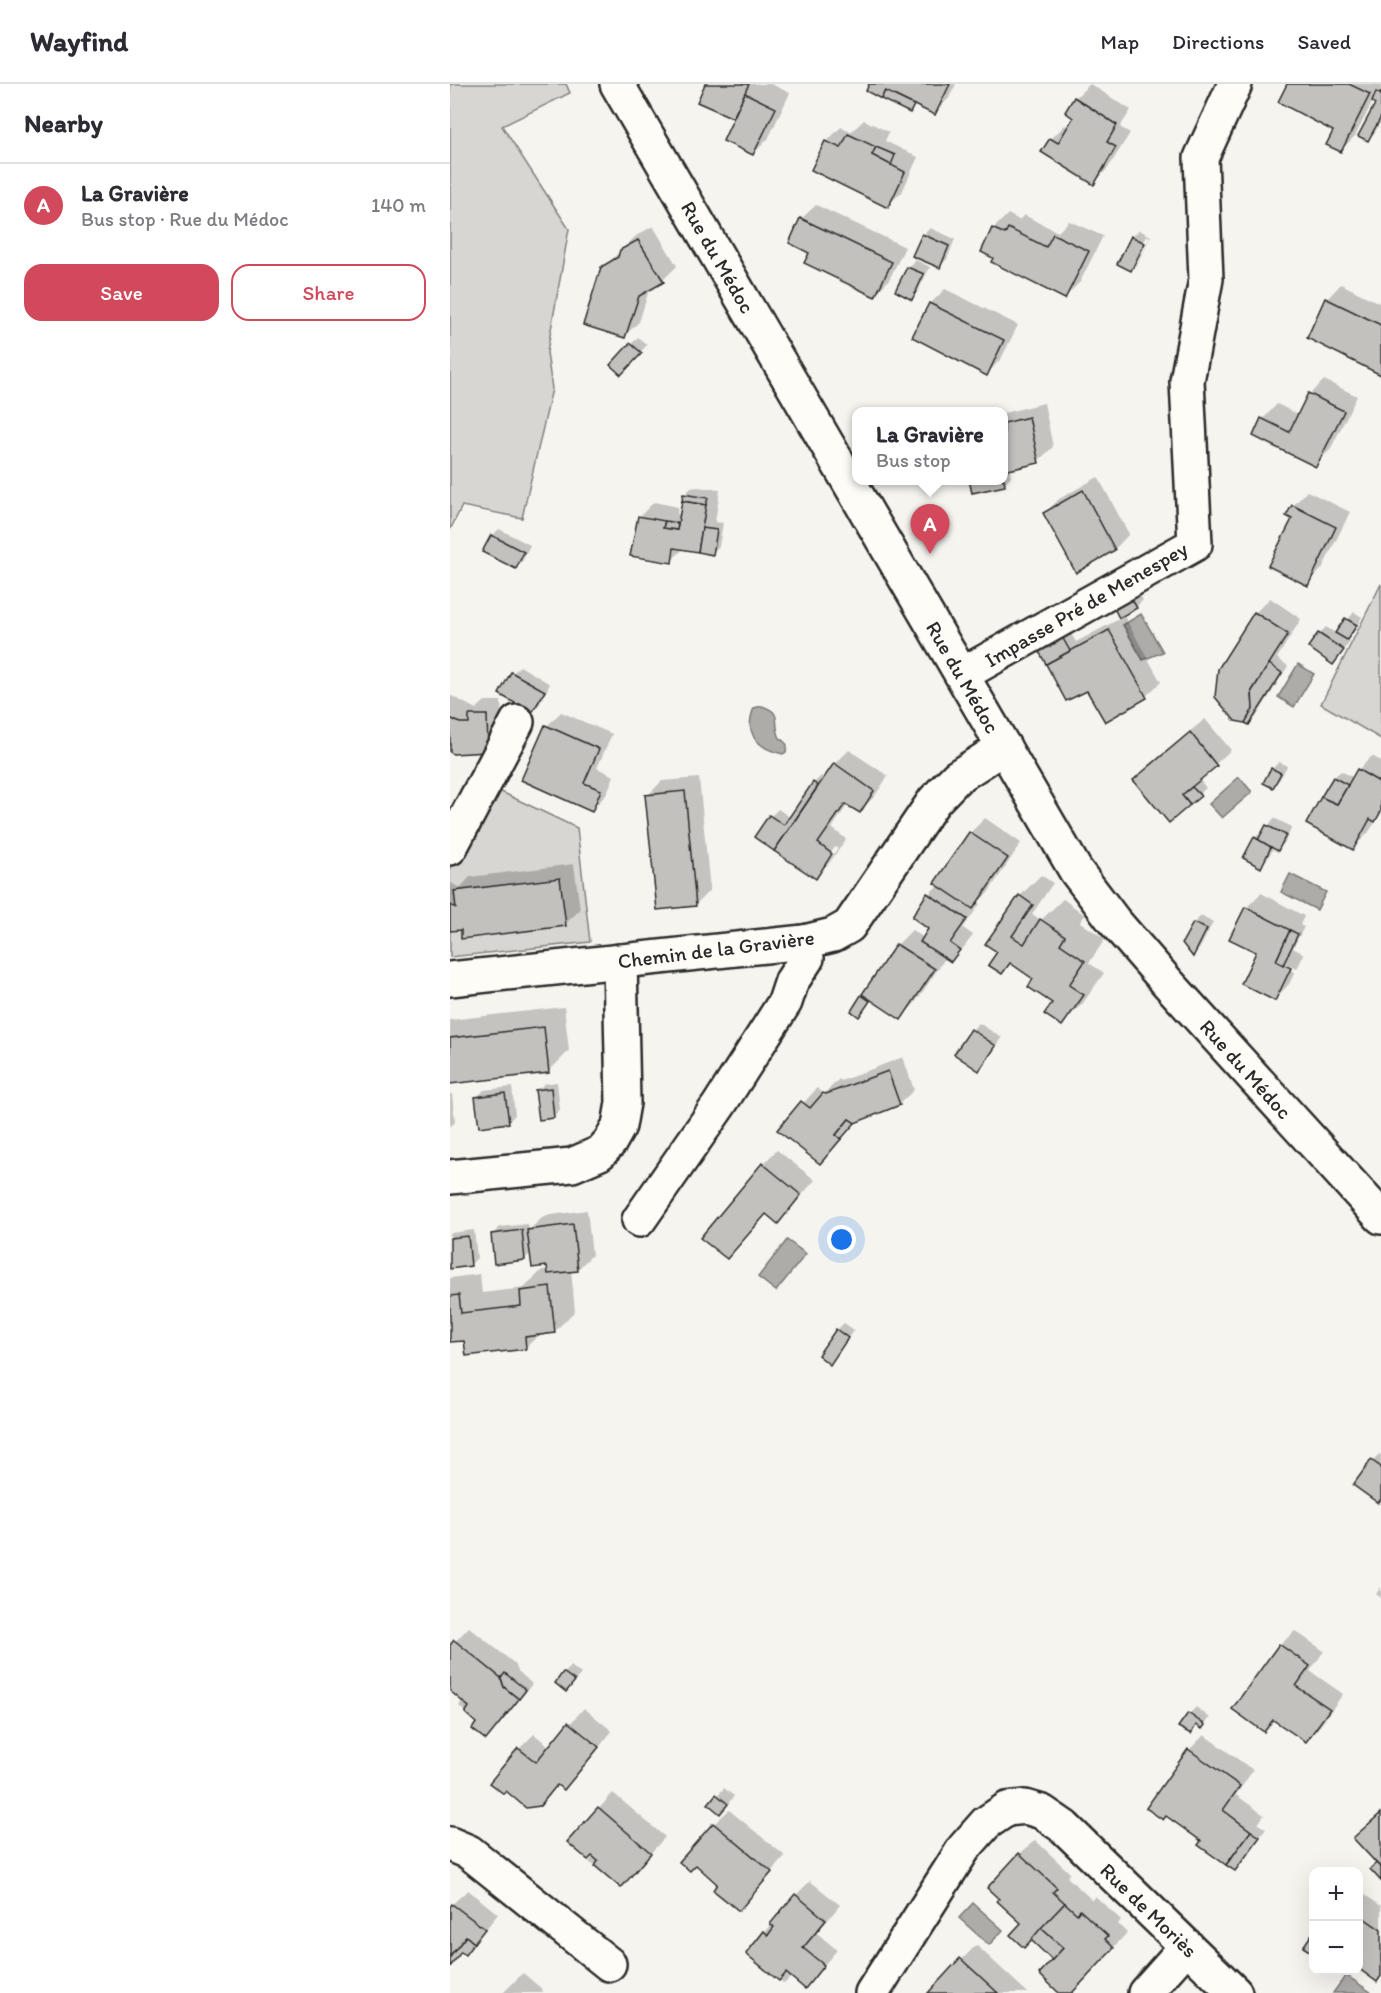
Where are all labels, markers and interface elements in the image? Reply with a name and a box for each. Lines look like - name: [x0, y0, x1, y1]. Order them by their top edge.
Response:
- text: Wayfind: [30, 24, 128, 58]
- text: Map: [1101, 29, 1139, 54]
- text: Directions: [1172, 29, 1264, 54]
- text: Saved: [1297, 29, 1351, 54]
- text: Nearby: [24, 107, 103, 139]
- text: La Gravière: [81, 180, 189, 207]
- text: A: [37, 193, 50, 217]
- text: 140 m: [371, 193, 426, 217]
- street label: Rue du Médoc: [676, 196, 760, 318]
- text: Bus stop · Rue du Médoc: [81, 207, 289, 231]
- button: Save: [24, 264, 219, 321]
- button: Share: [231, 264, 426, 321]
- popup: [852, 407, 1008, 485]
- text: La Gravière: [876, 421, 984, 448]
- text: Bus stop: [876, 448, 951, 472]
- pin: A: [910, 504, 950, 554]
- street label: Impasse Pré de Menespey: [980, 536, 1192, 672]
- street label: Rue du Médoc: [921, 616, 1005, 738]
- street label: Chemin de la Gravière: [616, 925, 816, 973]
- street label: Rue du Médoc: [1195, 1014, 1297, 1124]
- your location: [827, 1225, 856, 1254]
- street label: Rue de Moriès: [1095, 1857, 1203, 1963]
- map controls: [1309, 1867, 1363, 1975]
- button: +: [1309, 1867, 1363, 1921]
- button: −: [1309, 1921, 1363, 1975]

